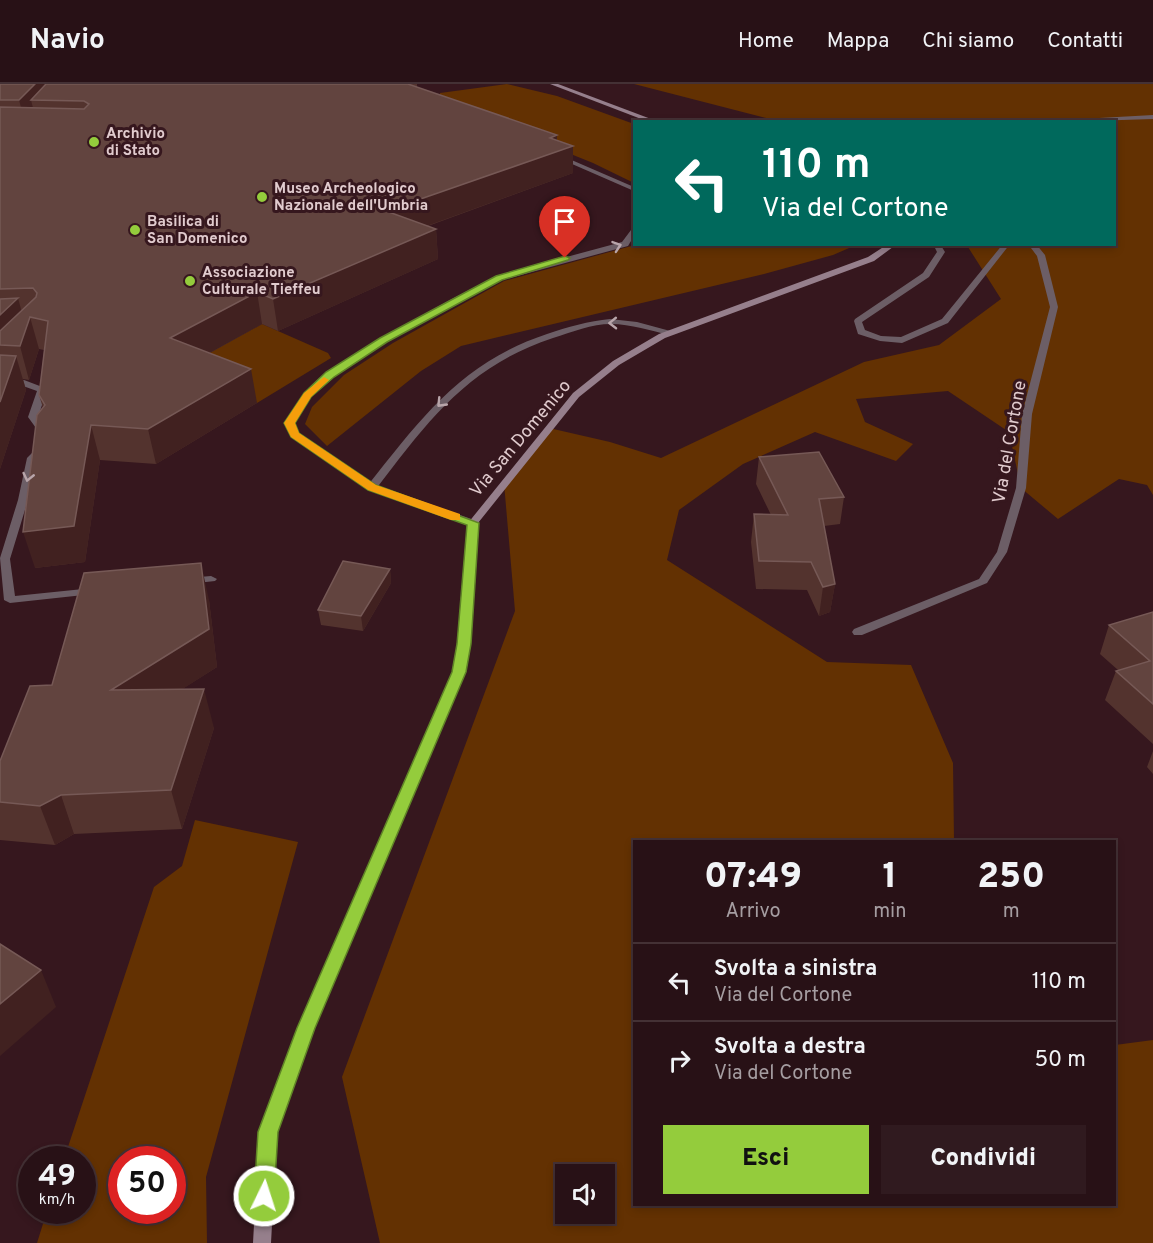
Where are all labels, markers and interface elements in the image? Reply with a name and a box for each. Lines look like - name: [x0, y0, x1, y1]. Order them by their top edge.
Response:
- text: Navio: [30, 23, 105, 59]
- text: Home: [738, 28, 794, 55]
- text: Mappa: [827, 28, 889, 55]
- text: Chi siamo: [922, 28, 1014, 55]
- text: Contatti: [1047, 28, 1123, 55]
- place label: Archivio di Stato: [106, 125, 165, 161]
- marker: Archivio di Stato: [87, 135, 101, 149]
- text: 110 m: [762, 140, 871, 193]
- icon: left: [663, 144, 741, 222]
- place label: Museo Archeologico Nazionale dell'Umbria: [274, 180, 428, 216]
- marker: Museo Archeologico Nazionale dell'Umbria: [255, 190, 269, 204]
- text: Via del Cortone: [762, 192, 949, 226]
- pin: [539, 196, 590, 258]
- icon: arrive: [548, 205, 581, 238]
- place label: Basilica di San Domenico: [147, 213, 247, 249]
- marker: Basilica di San Domenico: [128, 223, 142, 237]
- one-way arrow: [611, 240, 621, 253]
- place label: Associazione Culturale Tieffeu: [202, 264, 321, 300]
- marker: Associazione Culturale Tieffeu: [183, 274, 197, 288]
- one-way arrow: [608, 317, 617, 329]
- street label: Via San Domenico: [465, 376, 577, 502]
- street label: Via del Cortone: [988, 379, 1033, 506]
- one-way arrow: [437, 397, 448, 407]
- one-way arrow: [23, 471, 36, 481]
- text: 07:49: [704, 855, 802, 901]
- text: 1: [882, 855, 897, 901]
- text: 250: [977, 855, 1045, 901]
- text: Arrivo: [725, 899, 781, 925]
- text: min: [873, 899, 906, 925]
- text: m: [1003, 899, 1020, 925]
- text: Svolta a sinistra: [714, 956, 877, 983]
- icon: left: [663, 966, 696, 999]
- text: 110 m: [1032, 969, 1086, 996]
- text: Via del Cortone: [714, 983, 852, 1009]
- text: Svolta a destra: [714, 1034, 866, 1061]
- icon: right: [663, 1044, 696, 1077]
- text: 50 m: [1034, 1047, 1086, 1074]
- text: Via del Cortone: [714, 1061, 852, 1087]
- button: Esci: [663, 1125, 869, 1194]
- button: Condividi: [881, 1125, 1086, 1194]
- speed limit sign: 50: [108, 1146, 186, 1224]
- text: 49: [38, 1159, 76, 1196]
- position arrow: [232, 1164, 296, 1228]
- map controls: [555, 1164, 615, 1224]
- button: sound: [555, 1164, 615, 1224]
- text: km/h: [39, 1191, 75, 1210]

